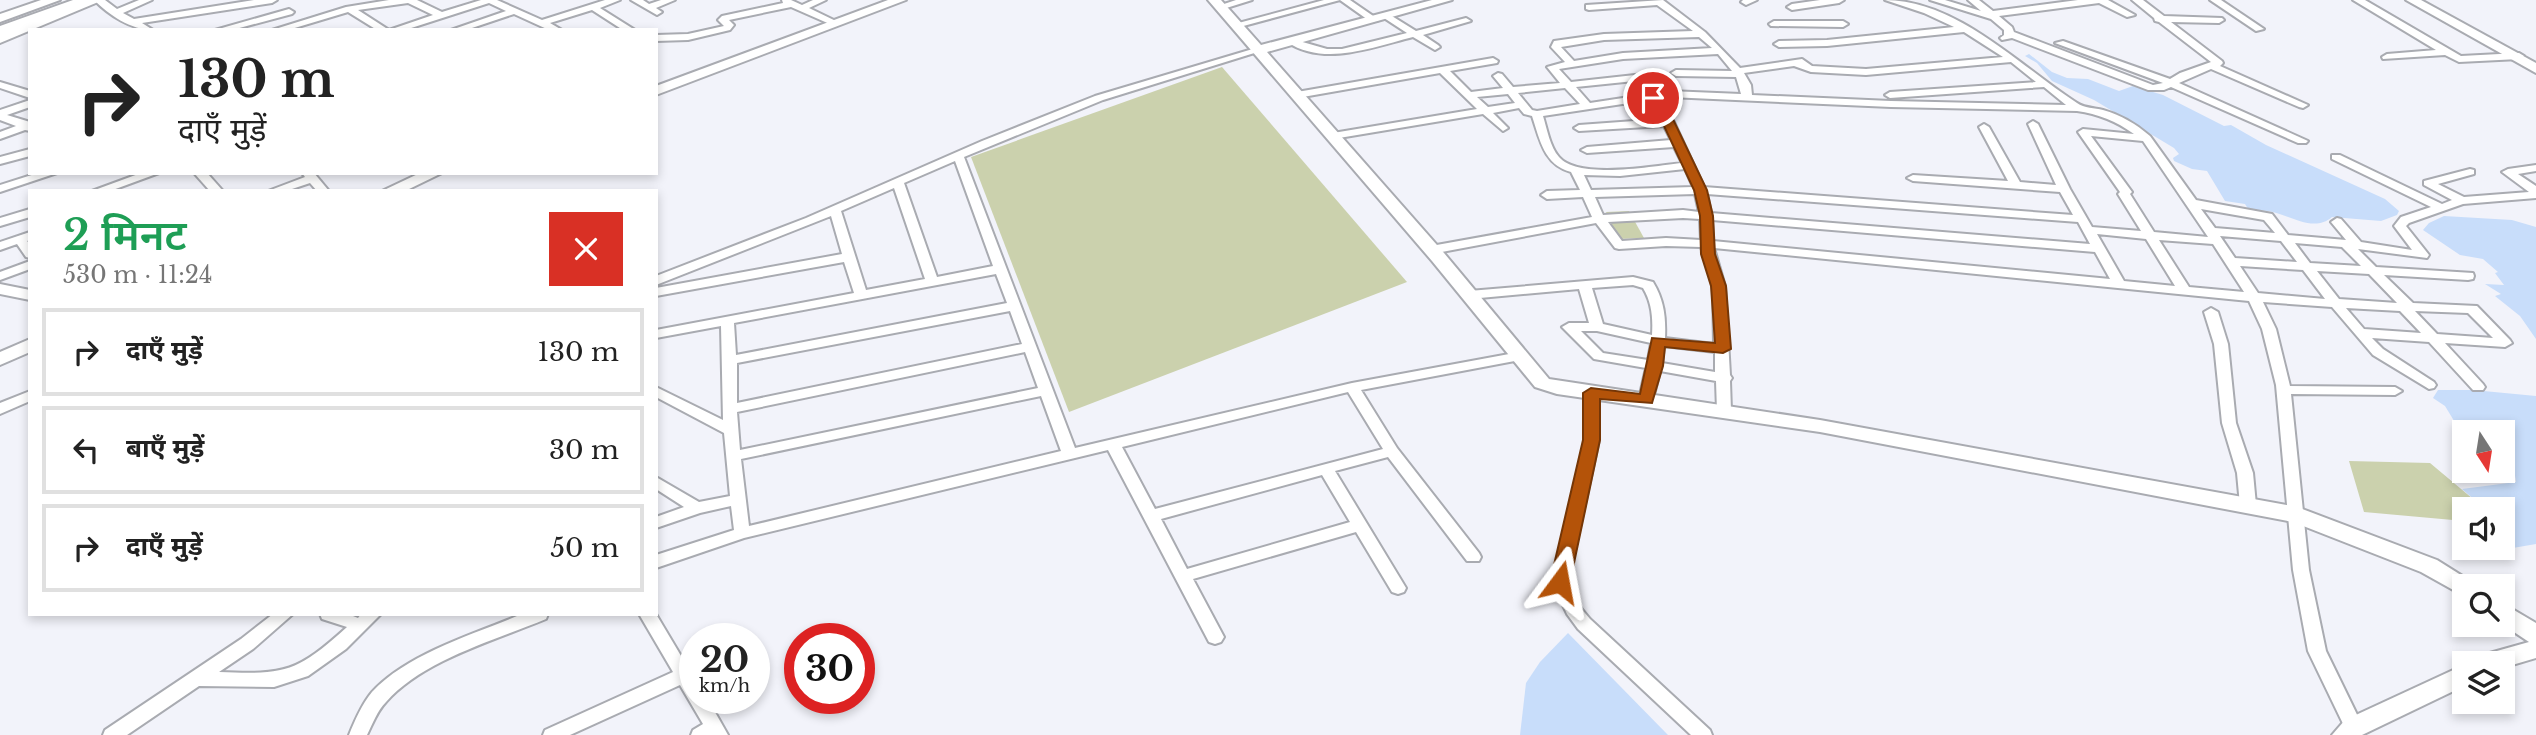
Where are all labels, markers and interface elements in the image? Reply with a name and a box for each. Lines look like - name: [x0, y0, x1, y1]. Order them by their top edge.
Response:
- text: 130 m: [178, 49, 335, 110]
- icon: right: [63, 56, 154, 147]
- pin: [1623, 68, 1683, 128]
- icon: arrive: [1634, 79, 1672, 117]
- text: दाएँ मुड़ें: [178, 110, 266, 150]
- text: 2 मिनट: [63, 209, 187, 261]
- button: close: [549, 212, 623, 286]
- text: 530 m · 11:24: [63, 261, 212, 289]
- icon: right: [67, 333, 105, 371]
- text: दाएँ मुड़ें: [126, 334, 203, 366]
- text: 130 m: [537, 336, 619, 368]
- north arrow: [2452, 420, 2515, 483]
- map controls: [2452, 420, 2515, 714]
- icon: left: [67, 431, 105, 469]
- text: बाएँ मुड़ें: [126, 432, 204, 464]
- text: 30 m: [549, 434, 619, 466]
- button: sound: [2452, 497, 2515, 560]
- icon: right: [67, 529, 105, 567]
- text: दाएँ मुड़ें: [126, 530, 203, 562]
- text: 50 m: [550, 532, 619, 564]
- position arrow: [1523, 545, 1597, 619]
- button: search: [2452, 574, 2515, 637]
- speed limit sign: 30: [784, 623, 875, 714]
- text: 20: [700, 638, 749, 681]
- button: layers: [2452, 651, 2515, 714]
- text: km/h: [699, 675, 750, 697]

